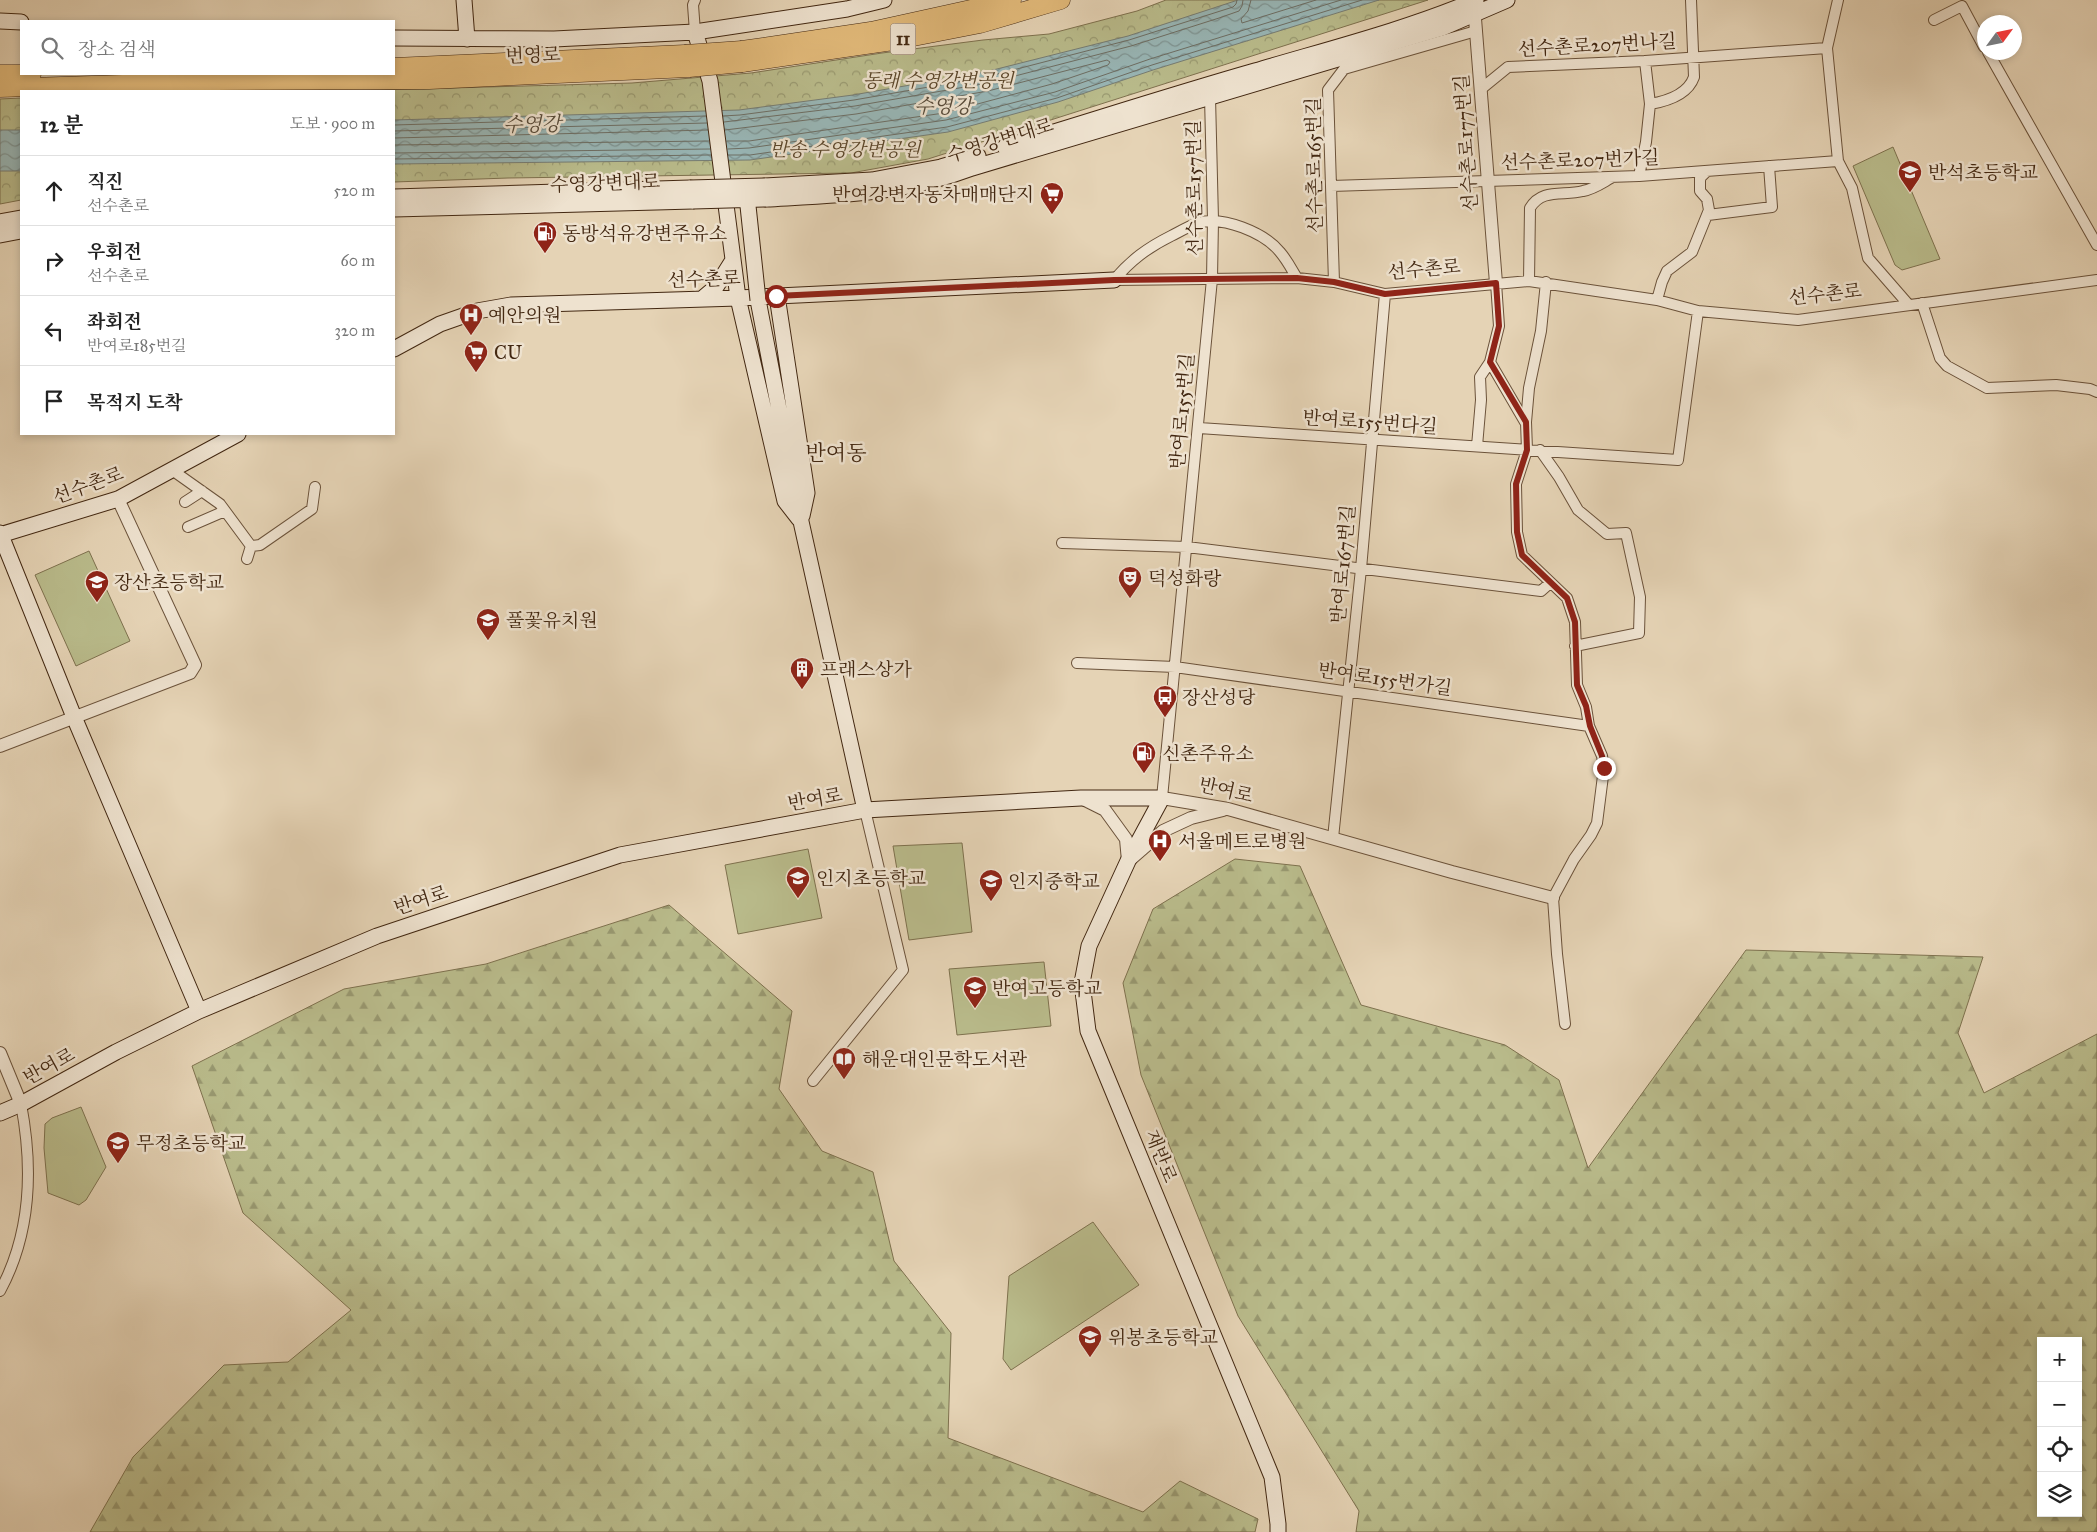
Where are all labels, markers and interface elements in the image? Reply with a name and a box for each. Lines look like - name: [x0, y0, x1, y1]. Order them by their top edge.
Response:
- north arrow: [1977, 15, 2022, 60]
- search box: [20, 20, 395, 75]
- road number: 11: [890, 23, 916, 54]
- street label: 선수촌로207번나길: [1517, 29, 1677, 61]
- icon: search: [38, 34, 66, 62]
- text: 장소 검색: [78, 38, 156, 61]
- street label: 번영로: [505, 43, 561, 67]
- park label: 동래 수영강변공원: [863, 69, 1015, 92]
- street label: 선수촌로177번길: [1450, 73, 1482, 213]
- water label: 수영강: [914, 94, 975, 118]
- street label: 선수촌로165번길: [1301, 97, 1327, 233]
- water label: 수영강: [503, 111, 564, 137]
- text: 12 분: [40, 112, 83, 138]
- street label: 수영강변대로: [944, 113, 1056, 167]
- text: 도보 · 900 m: [290, 114, 375, 133]
- street label: 선수촌로157번길: [1181, 120, 1207, 256]
- park label: 반송 수영강변공원: [770, 138, 922, 161]
- street label: 선수촌로207번가길: [1500, 146, 1660, 174]
- school or university icon: 반석초등학교: [1897, 159, 1923, 193]
- place label: 반석초등학교: [1928, 161, 2038, 184]
- text: 직진: [87, 170, 124, 193]
- street label: 수영강변대로: [550, 170, 660, 196]
- icon: ahead: [40, 177, 68, 205]
- text: 520 m: [333, 181, 375, 200]
- supermarket icon: 반여강변자동차매매단지: [1039, 181, 1065, 215]
- place label: 반여강변자동차매매단지: [832, 183, 1034, 206]
- text: 선수촌로: [87, 196, 149, 215]
- fuel station icon: 동방석유강변주유소: [532, 220, 558, 254]
- place label: 동방석유강변주유소: [562, 222, 727, 245]
- text: 우회전: [87, 240, 142, 263]
- icon: right: [40, 247, 68, 275]
- text: 60 m: [341, 251, 375, 270]
- street label: 선수촌로: [1386, 254, 1462, 284]
- text: 선수촌로: [87, 266, 149, 285]
- street label: 선수촌로: [667, 266, 741, 292]
- street label: 선수촌로: [1787, 279, 1863, 309]
- route start: [765, 285, 788, 308]
- hospital icon: 예안의원: [458, 302, 484, 336]
- place label: 예안의원: [488, 304, 561, 327]
- text: 좌회전: [87, 310, 142, 333]
- icon: left: [40, 317, 68, 345]
- text: 320 m: [335, 321, 375, 340]
- text: 반여로185번길: [87, 336, 187, 355]
- supermarket icon: CU: [463, 339, 489, 373]
- place label: CU: [494, 341, 522, 364]
- street label: 반여로155번길: [1165, 352, 1199, 470]
- icon: arrive: [40, 387, 68, 415]
- text: 목적지 도착: [87, 391, 183, 414]
- street label: 반여로155번다길: [1302, 406, 1438, 438]
- district label: 반여동: [806, 440, 866, 466]
- street label: 선수촌로: [50, 462, 126, 508]
- street label: 반여로167번길: [1326, 504, 1360, 624]
- theatre icon: 덕성화랑: [1117, 565, 1143, 599]
- place label: 덕성화랑: [1148, 567, 1222, 590]
- school or university icon: 장산초등학교: [84, 569, 110, 603]
- place label: 장산초등학교: [114, 571, 224, 594]
- school or university icon: 풀꽃유치원: [475, 607, 501, 641]
- place label: 풀꽃유치원: [506, 609, 598, 632]
- building icon: 프래스상가: [789, 656, 815, 690]
- place label: 프래스상가: [820, 658, 912, 681]
- street label: 반여로155번가길: [1316, 658, 1454, 700]
- bus stop icon: 장산성당: [1152, 684, 1178, 718]
- place label: 장산성당: [1182, 686, 1256, 709]
- fuel station icon: 신촌주유소: [1131, 740, 1157, 774]
- place label: 신촌주유소: [1162, 742, 1254, 765]
- route end: [1593, 757, 1616, 780]
- street label: 반여로: [1197, 773, 1255, 807]
- street label: 반여로: [786, 783, 844, 815]
- hospital icon: 서울메트로병원: [1147, 828, 1173, 862]
- place label: 서울메트로병원: [1178, 830, 1306, 853]
- school or university icon: 인지초등학교: [785, 865, 811, 899]
- place label: 인지초등학교: [816, 867, 926, 890]
- school or university icon: 인지중학교: [978, 868, 1004, 902]
- place label: 인지중학교: [1008, 870, 1100, 893]
- street label: 반여로: [391, 881, 451, 919]
- school or university icon: 반여고등학교: [962, 975, 988, 1009]
- place label: 반여고등학교: [992, 977, 1102, 1000]
- street label: 반여로: [19, 1043, 79, 1089]
- library icon: 해운대인문학도서관: [831, 1046, 857, 1080]
- place label: 해운대인문학도서관: [862, 1048, 1028, 1071]
- street label: 재반로: [1140, 1126, 1182, 1186]
- school or university icon: 무정초등학교: [105, 1130, 131, 1164]
- place label: 무정초등학교: [136, 1132, 246, 1155]
- school or university icon: 위봉초등학교: [1077, 1324, 1103, 1358]
- place label: 위봉초등학교: [1108, 1326, 1218, 1349]
- map controls: [2037, 1337, 2082, 1517]
- button: +: [2037, 1337, 2082, 1382]
- button: −: [2037, 1382, 2082, 1427]
- button: locate: [2037, 1427, 2082, 1472]
- button: layers: [2037, 1472, 2082, 1517]

